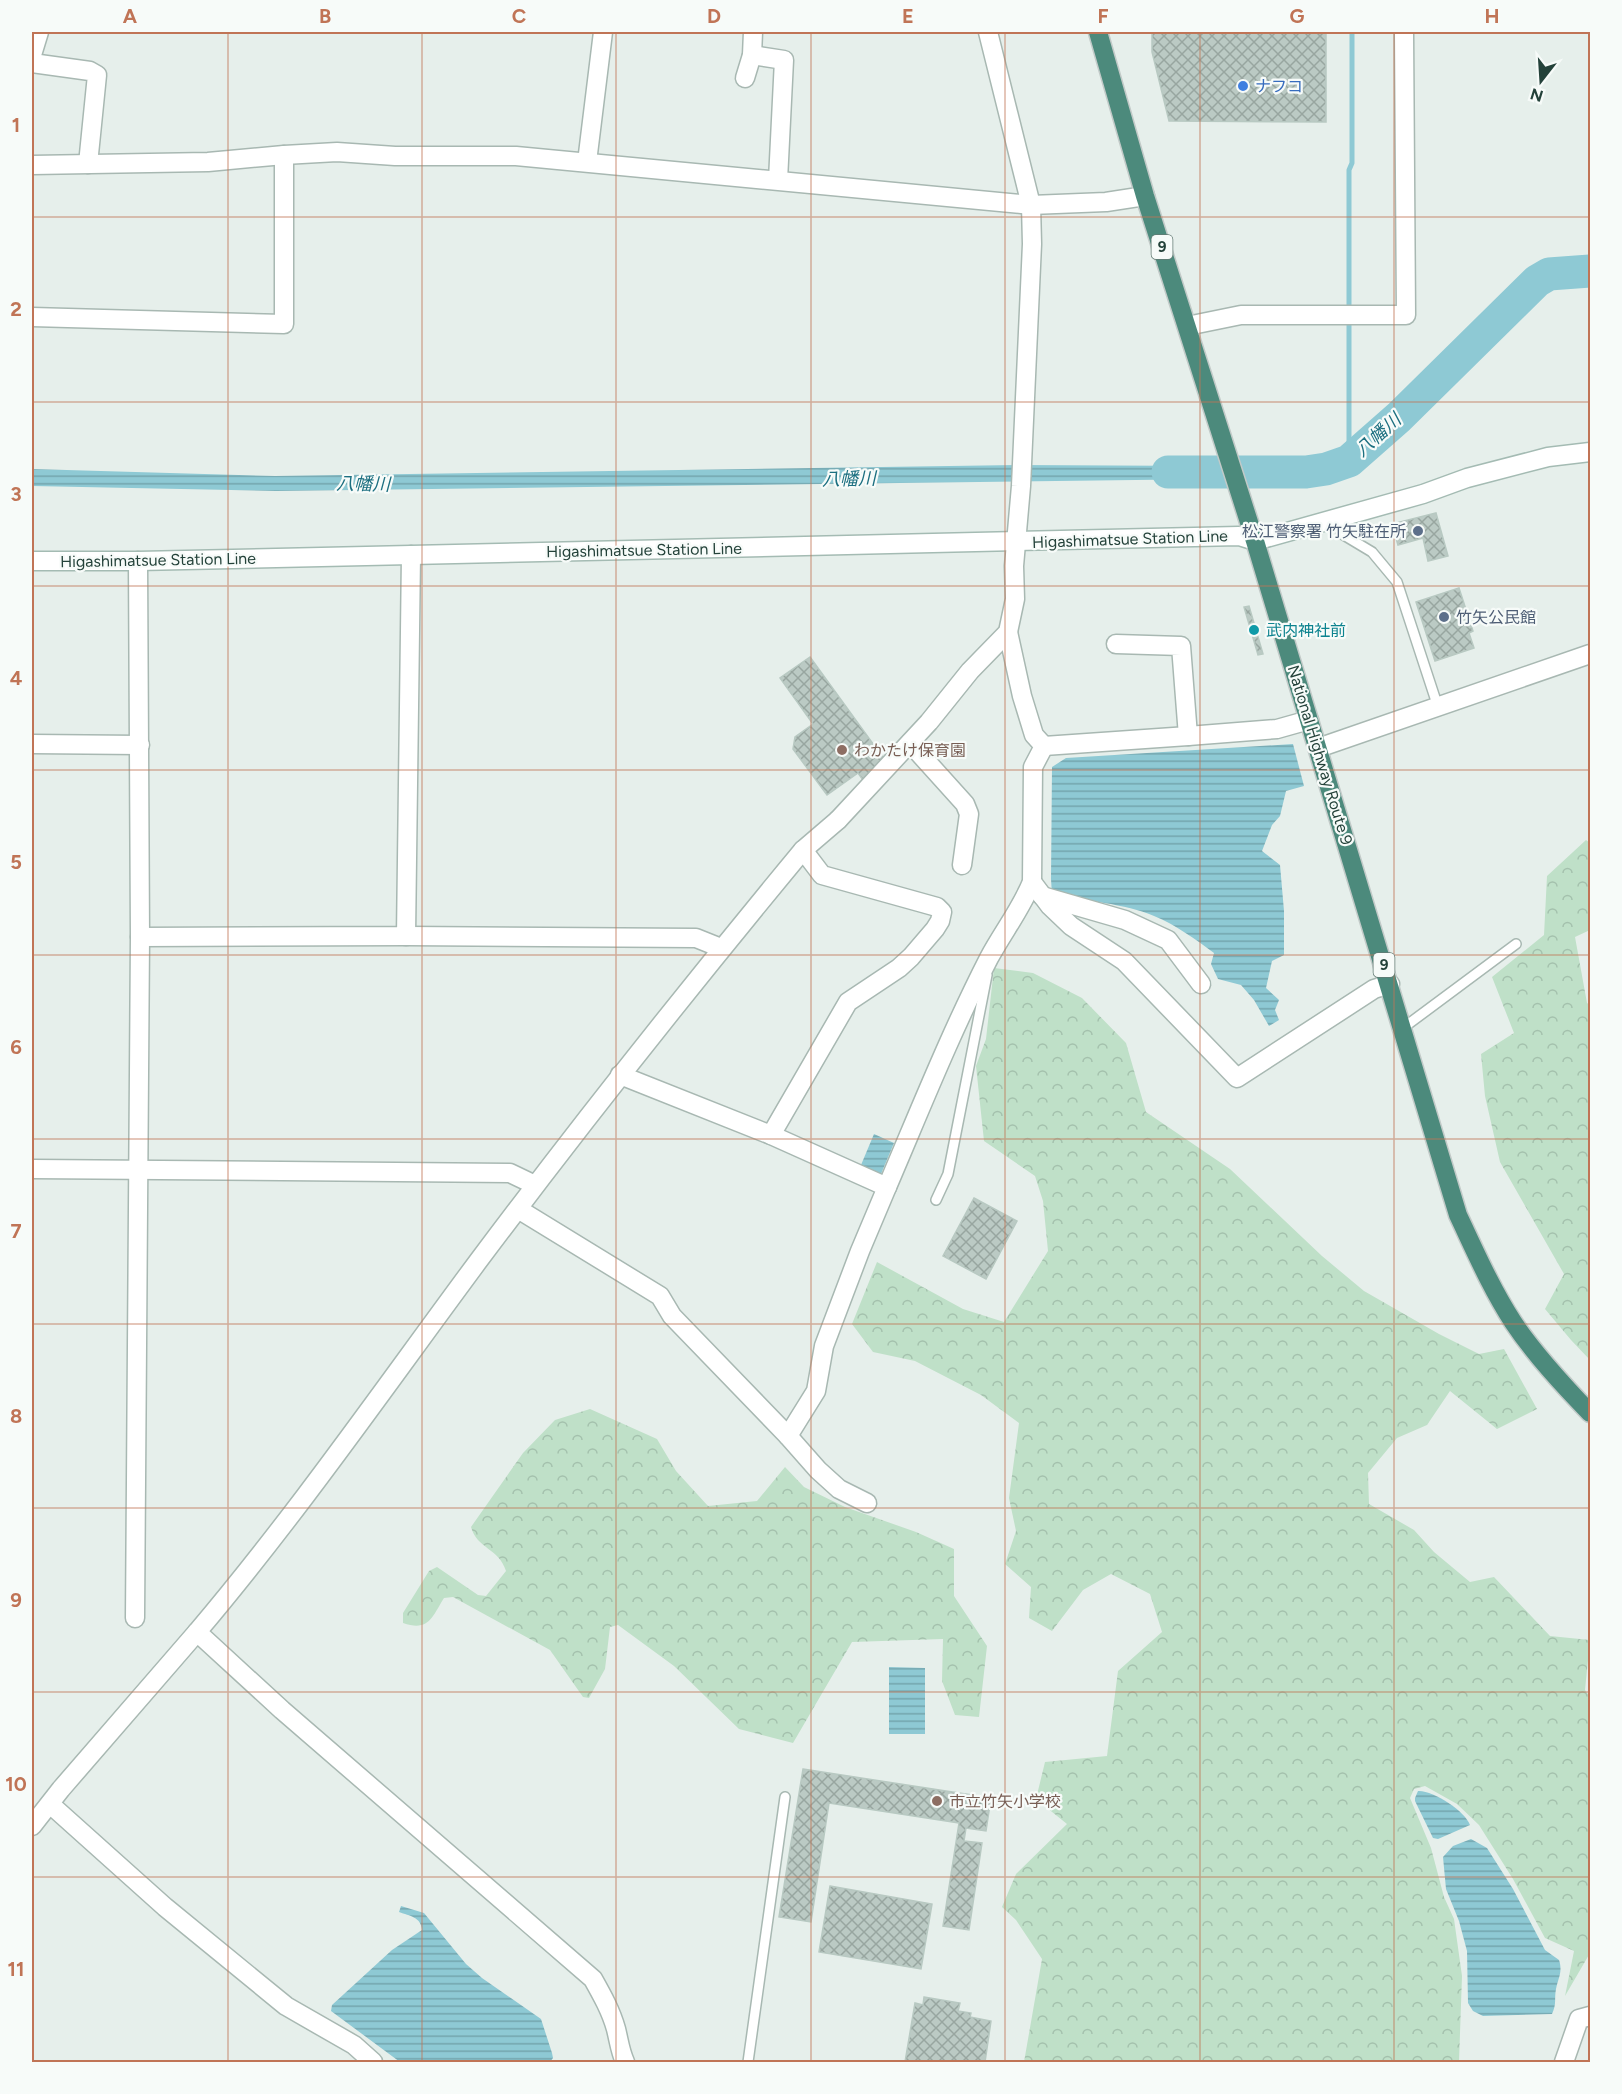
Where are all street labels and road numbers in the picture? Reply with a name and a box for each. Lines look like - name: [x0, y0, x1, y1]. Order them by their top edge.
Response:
- road number: 9: [1152, 235, 1172, 259]
- street label: Higashimatsue Station Line: [1032, 526, 1228, 552]
- street label: Higashimatsue Station Line: [546, 539, 742, 561]
- street label: Higashimatsue Station Line: [60, 549, 256, 571]
- street label: National Highway Route 9: [1284, 663, 1356, 847]
- road number: 9: [1374, 953, 1394, 977]

